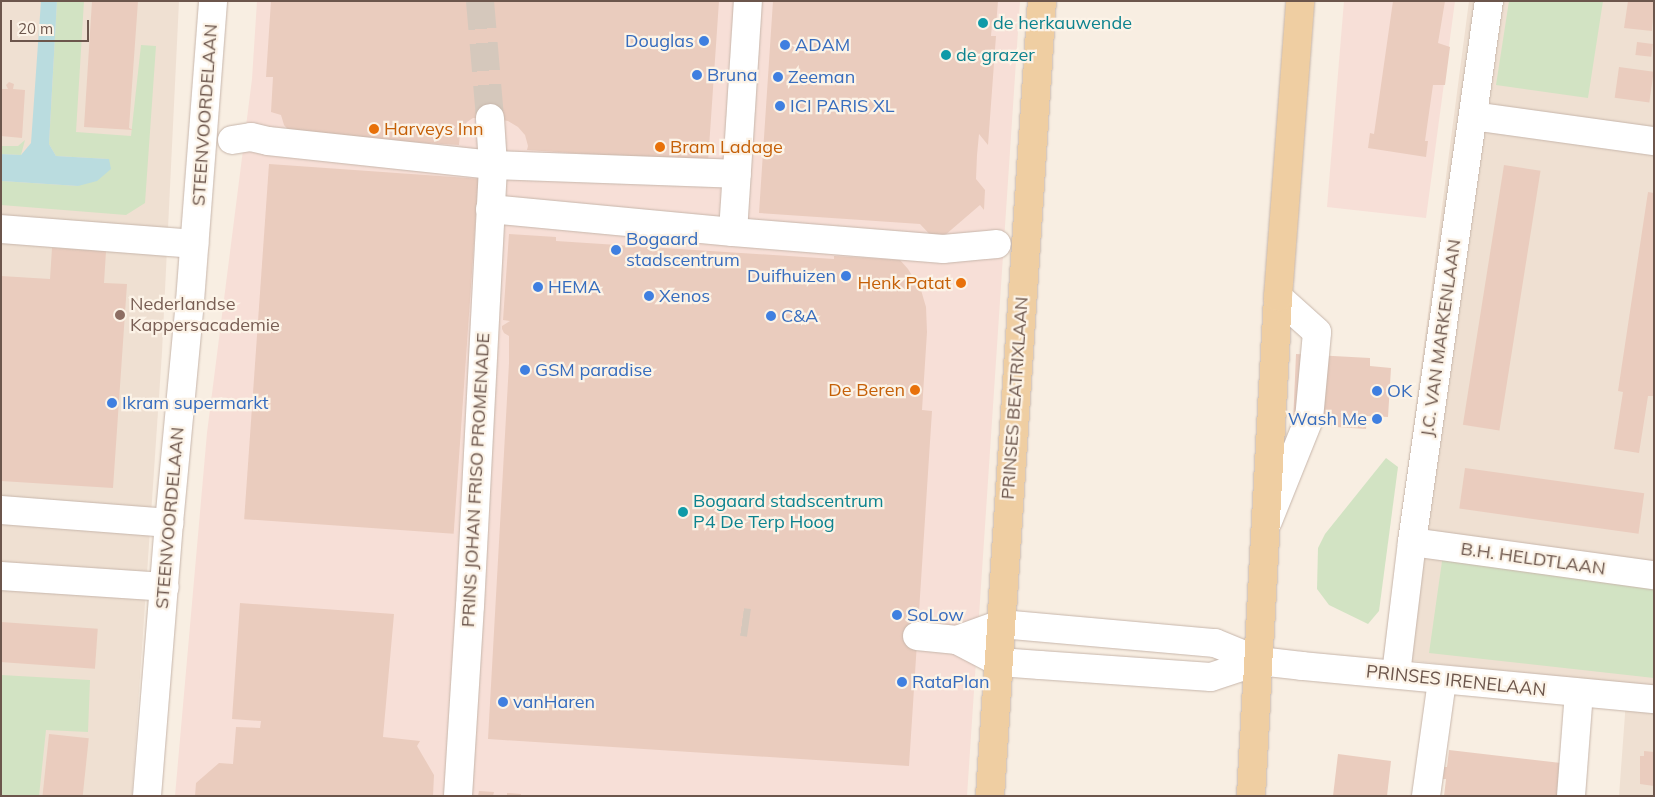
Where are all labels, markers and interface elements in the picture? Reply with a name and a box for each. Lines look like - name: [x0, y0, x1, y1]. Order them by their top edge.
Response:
- scale bar: [12, 10, 91, 42]
- place label: de herkauwende: [993, 12, 1132, 34]
- marker: de herkauwende: [977, 17, 989, 29]
- text: 20 m: [18, 19, 53, 38]
- street label: STEENVOORDELAAN: [188, 23, 222, 207]
- place label: Douglas: [625, 30, 694, 52]
- place label: ADAM: [795, 34, 850, 56]
- marker: Douglas: [698, 35, 710, 47]
- marker: ADAM: [779, 39, 791, 51]
- place label: de grazer: [956, 44, 1035, 66]
- marker: de grazer: [940, 49, 952, 61]
- place label: Bruna: [707, 64, 758, 86]
- place label: Zeeman: [788, 66, 855, 88]
- marker: Bruna: [691, 69, 703, 81]
- marker: Zeeman: [772, 71, 784, 83]
- place label: ICI PARIS XL: [790, 95, 895, 117]
- marker: ICI PARIS XL: [774, 100, 786, 112]
- place label: Harveys Inn: [384, 118, 484, 140]
- marker: Harveys Inn: [368, 123, 380, 135]
- place label: Bram Ladage: [670, 136, 783, 158]
- marker: Bram Ladage: [654, 141, 666, 153]
- place label: Bogaard stadscentrum: [626, 229, 740, 272]
- street label: J.C. VAN MARKENLAAN: [1416, 238, 1466, 438]
- marker: Bogaard stadscentrum: [610, 244, 622, 256]
- place label: Duifhuizen: [747, 265, 836, 287]
- marker: Duifhuizen: [840, 270, 852, 282]
- place label: Henk Patat: [857, 272, 951, 294]
- place label: HEMA: [548, 276, 601, 298]
- marker: Henk Patat: [955, 277, 967, 289]
- marker: HEMA: [532, 281, 544, 293]
- place label: Xenos: [659, 285, 710, 307]
- marker: Xenos: [643, 290, 655, 302]
- place label: Nederlandse Kappersacademie: [130, 294, 280, 336]
- street label: PRINSES BEATRIXLAAN: [997, 296, 1033, 500]
- place label: C&A: [781, 305, 818, 327]
- marker: Nederlandse Kappersacademie: [114, 309, 126, 321]
- marker: C&A: [765, 310, 777, 322]
- street label: PRINS JOHAN FRISO PROMENADE: [457, 332, 495, 628]
- place label: GSM paradise: [535, 359, 652, 381]
- marker: GSM paradise: [519, 364, 531, 376]
- place label: De Beren: [828, 379, 905, 401]
- place label: OK: [1387, 380, 1412, 402]
- marker: De Beren: [909, 384, 921, 396]
- marker: OK: [1371, 385, 1383, 397]
- place label: Ikram supermarkt: [122, 392, 269, 414]
- marker: Ikram supermarkt: [106, 397, 118, 409]
- place label: Wash Me: [1288, 408, 1367, 430]
- marker: Wash Me: [1371, 413, 1383, 425]
- street label: STEENVOORDELAAN: [151, 426, 189, 610]
- place label: Bogaard stadscentrum P4 De Terp Hoog: [693, 491, 884, 534]
- marker: Bogaard stadscentrum P4 De Terp Hoog: [677, 506, 689, 518]
- street label: B.H. HELDTLAAN: [1459, 538, 1607, 580]
- place label: SoLow: [907, 604, 964, 626]
- marker: SoLow: [891, 609, 903, 621]
- street label: PRINSES IRENELAAN: [1365, 661, 1547, 701]
- place label: RataPlan: [912, 671, 990, 693]
- marker: RataPlan: [896, 676, 908, 688]
- place label: vanHaren: [513, 691, 595, 713]
- marker: vanHaren: [497, 696, 509, 708]

